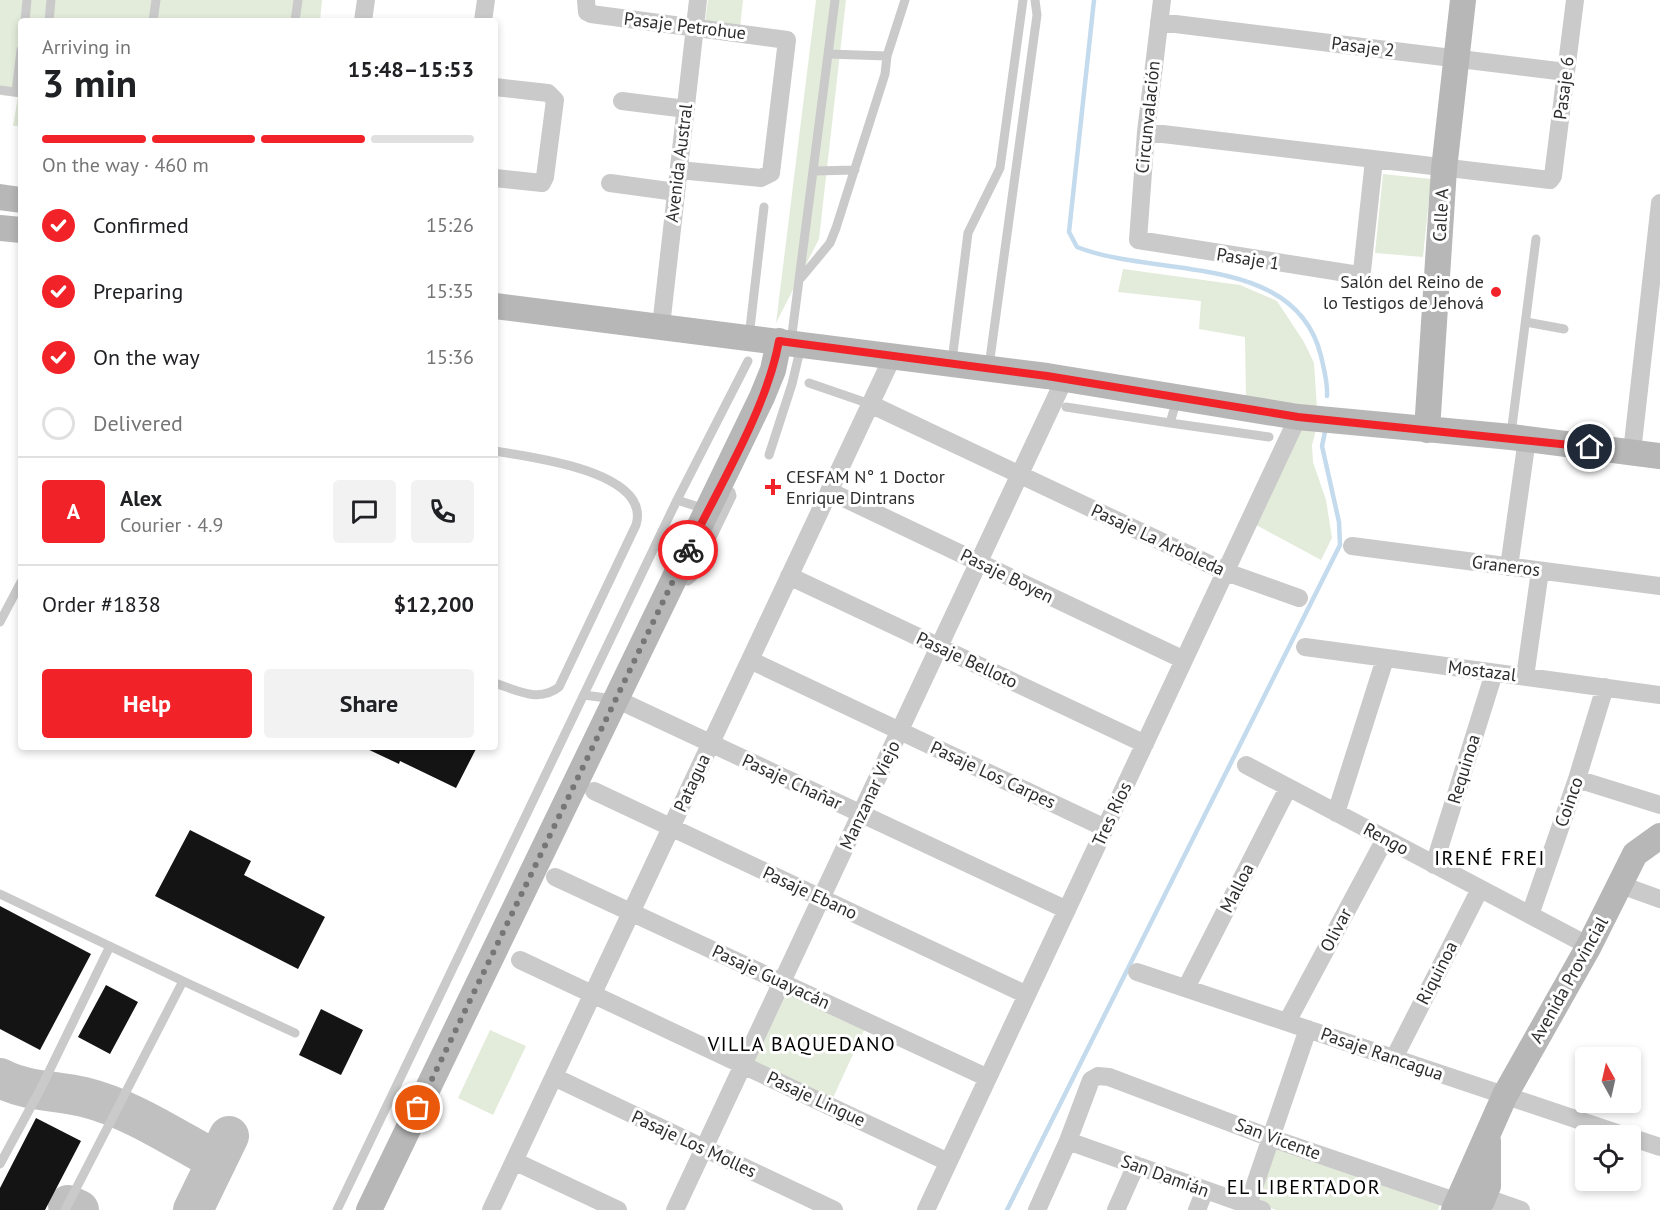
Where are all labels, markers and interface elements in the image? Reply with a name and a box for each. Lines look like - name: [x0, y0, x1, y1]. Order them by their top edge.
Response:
- street label: Pasaje Petrohue: [623, 7, 747, 44]
- street label: Pasaje 2: [1330, 31, 1396, 62]
- text: Arriving in: [42, 34, 131, 60]
- text: 15:48–15:53: [348, 55, 474, 83]
- street label: Pasaje 6: [1548, 55, 1579, 121]
- text: 3 min: [42, 57, 137, 108]
- street label: Circunvalación: [1130, 59, 1165, 174]
- street label: Avenida Austral: [660, 102, 697, 224]
- text: On the way · 460 m: [42, 152, 209, 178]
- street label: Calle A: [1428, 187, 1453, 242]
- icon: check: [42, 209, 75, 242]
- text: Confirmed: [93, 211, 189, 239]
- text: 15:26: [426, 212, 474, 238]
- street label: Pasaje 1: [1215, 242, 1281, 275]
- place label: Salón del Reino de lo Testigos de Jehová: [1323, 270, 1484, 314]
- icon: check: [42, 275, 75, 308]
- text: Preparing: [93, 277, 183, 305]
- text: 15:35: [426, 278, 474, 304]
- marker: Salón del Reino de lo Testigos de Jehová: [1489, 285, 1503, 299]
- icon: check: [42, 341, 75, 374]
- text: On the way: [93, 343, 200, 371]
- text: 15:36: [426, 344, 474, 370]
- text: Delivered: [93, 409, 183, 437]
- pin: [1564, 421, 1615, 472]
- icon: home: [1573, 430, 1606, 463]
- place label: CESFAM N° 1 Doctor Enrique Dintrans: [786, 465, 945, 509]
- marker: CESFAM N° 1 Doctor Enrique Dintrans: [764, 478, 782, 496]
- button: chat: [333, 480, 396, 543]
- button: phone: [411, 480, 474, 543]
- text: Alex: [120, 484, 162, 512]
- text: A: [67, 497, 80, 525]
- street label: Pasaje La Arboleda: [1088, 499, 1229, 581]
- text: Courier · 4.9: [120, 512, 223, 538]
- courier: [658, 520, 718, 580]
- icon: bike: [672, 534, 705, 567]
- street label: Pasaje Boyen: [957, 543, 1058, 608]
- street label: Graneros: [1471, 550, 1541, 581]
- text: Order #1838: [42, 590, 161, 618]
- text: $12,200: [394, 590, 474, 618]
- street label: Pasaje Belloto: [913, 626, 1021, 693]
- street label: Mostazal: [1447, 655, 1518, 686]
- button: Help: [42, 669, 252, 738]
- button: Share: [264, 669, 474, 738]
- street label: Requinoa: [1442, 731, 1485, 806]
- street label: Pasaje Los Carpes: [927, 736, 1059, 814]
- street label: Manzanar Viejo: [834, 737, 905, 853]
- street label: Pasaje Chañar: [739, 748, 846, 815]
- street label: Patagua: [668, 750, 715, 816]
- street label: Coinco: [1549, 774, 1588, 830]
- street label: Tres Ríos: [1087, 778, 1136, 850]
- street label: Rengo: [1360, 817, 1413, 860]
- district label: IRENÉ FREI: [1434, 845, 1546, 871]
- street label: Malloa: [1214, 859, 1259, 916]
- street label: Pasaje Ebano: [759, 861, 861, 924]
- street label: Olivar: [1315, 904, 1357, 956]
- street label: Avenida Provincial: [1524, 912, 1613, 1047]
- street label: Riquinoa: [1411, 937, 1462, 1008]
- street label: Pasaje Guayacán: [709, 939, 834, 1014]
- street label: Pasaje Rancagua: [1318, 1022, 1447, 1085]
- district label: VILLA BAQUEDANO: [707, 1031, 896, 1057]
- north arrow: [1575, 1047, 1641, 1113]
- map controls: [1575, 1047, 1641, 1191]
- street label: Pasaje Lingue: [763, 1066, 869, 1131]
- pin: [392, 1082, 443, 1133]
- icon: bag: [401, 1091, 434, 1124]
- street label: Pasaje Los Molles: [628, 1105, 760, 1183]
- street label: San Vicente: [1232, 1112, 1324, 1165]
- button: locate: [1575, 1125, 1641, 1191]
- street label: San Damián: [1118, 1149, 1212, 1202]
- district label: EL LIBERTADOR: [1227, 1174, 1381, 1200]

